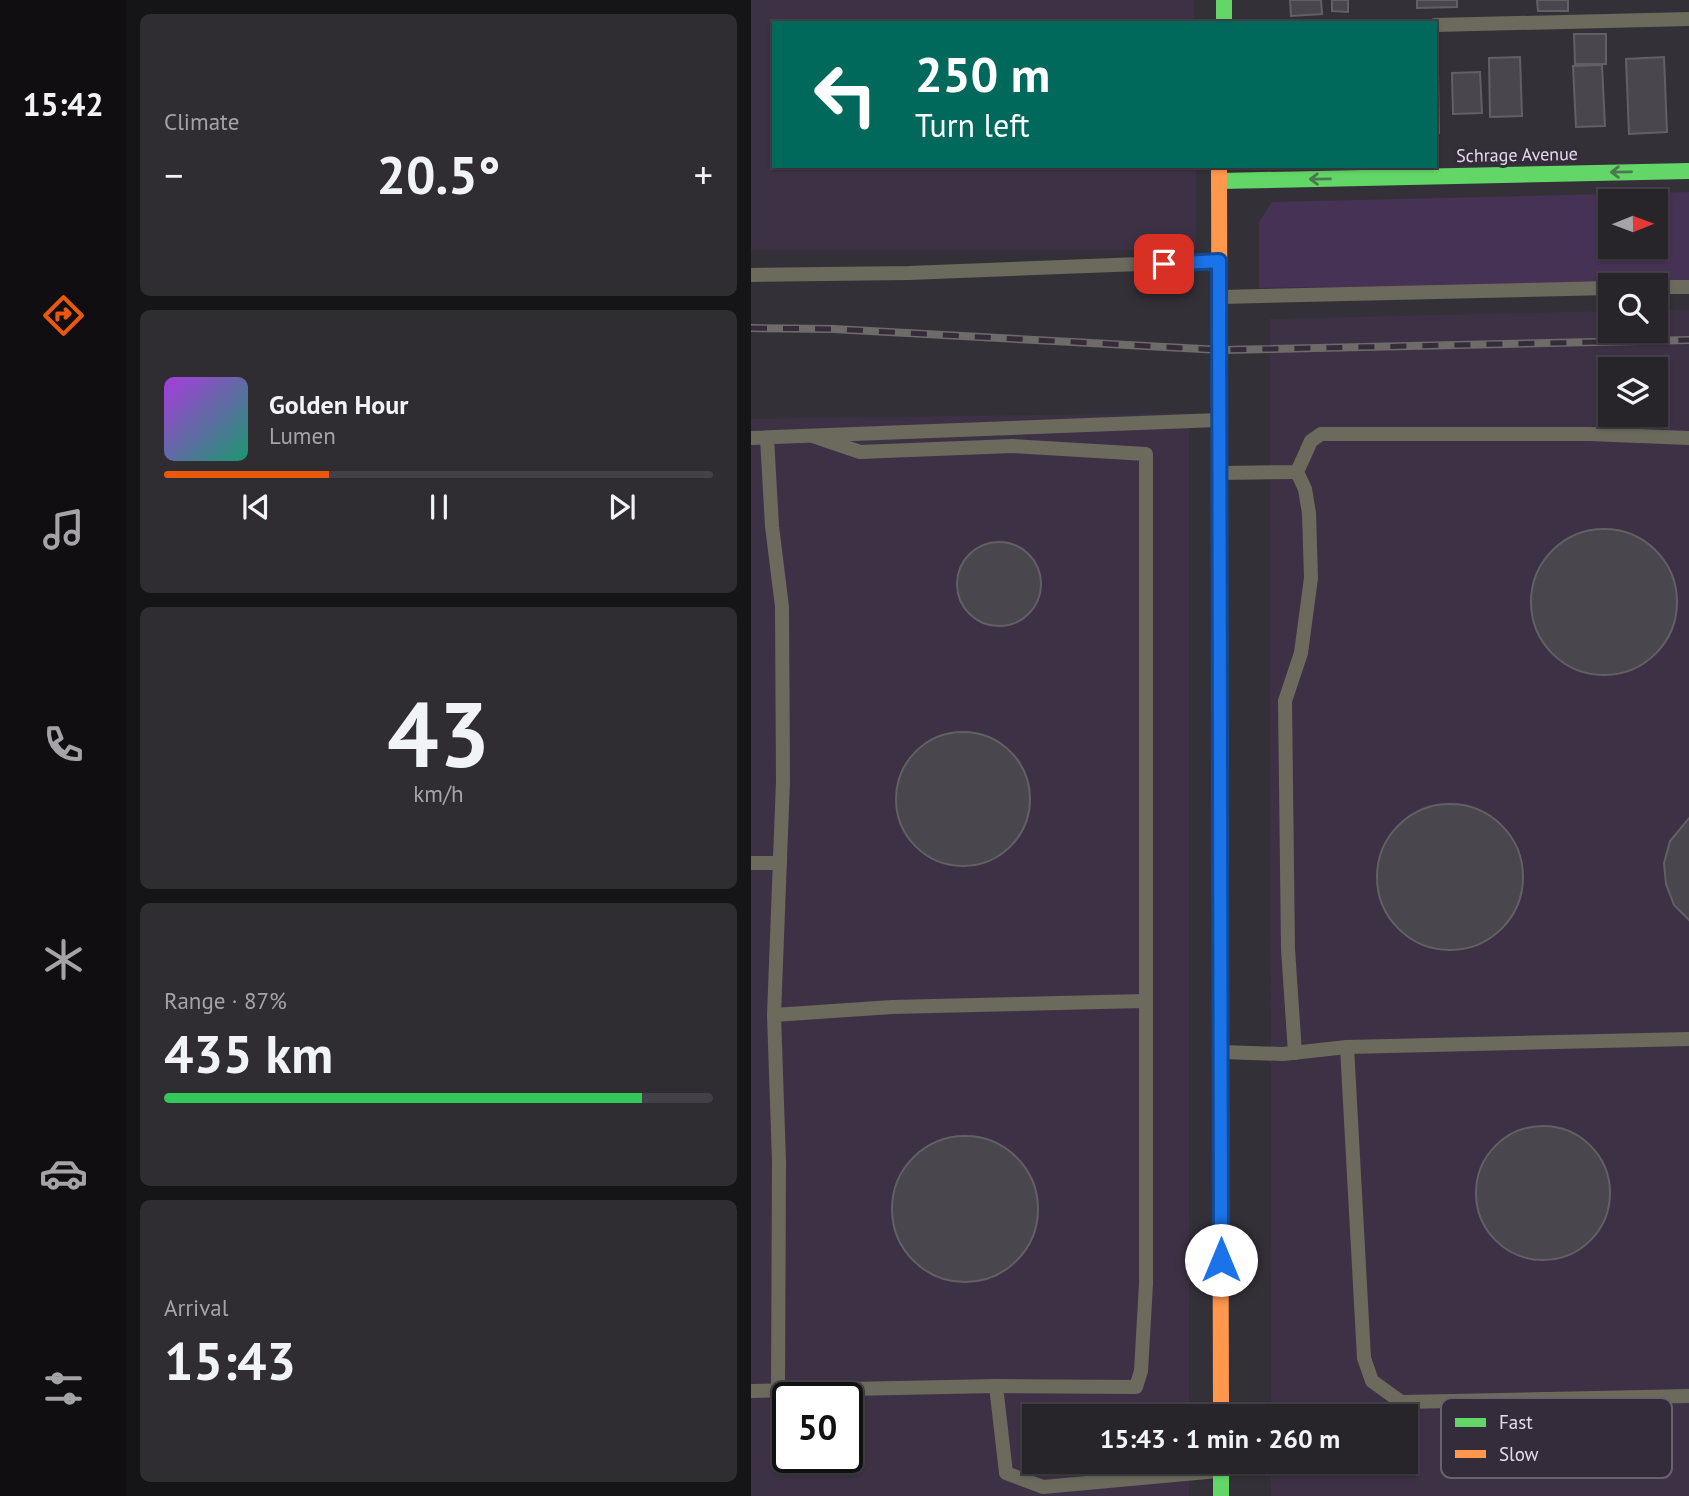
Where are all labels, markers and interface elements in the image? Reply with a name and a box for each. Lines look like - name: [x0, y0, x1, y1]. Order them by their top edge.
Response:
- text: 250 m: [915, 42, 1050, 106]
- icon: left: [800, 49, 891, 140]
- text: 15:42: [22, 83, 104, 125]
- text: Turn left: [915, 104, 1030, 146]
- text: Climate: [164, 107, 239, 136]
- text: 20.5°: [377, 141, 500, 208]
- street label: Schrage Avenue: [1456, 142, 1578, 167]
- text: −: [164, 150, 183, 199]
- text: +: [694, 150, 713, 199]
- one-way arrow: [1610, 165, 1633, 179]
- one-way arrow: [1309, 172, 1332, 186]
- north arrow: [1598, 189, 1668, 259]
- map controls: [1598, 189, 1668, 427]
- pin: [1134, 234, 1194, 294]
- icon: arrive: [1145, 245, 1183, 283]
- button: search: [1598, 273, 1668, 343]
- icon: directions: [39, 291, 88, 340]
- button: layers: [1598, 357, 1668, 427]
- text: Golden Hour: [269, 388, 408, 421]
- text: Lumen: [269, 421, 336, 450]
- icon: previous: [237, 488, 275, 526]
- icon: pause: [420, 488, 458, 526]
- icon: next: [603, 488, 641, 526]
- icon: music: [39, 505, 88, 554]
- text: 43: [387, 674, 490, 792]
- icon: phone: [39, 720, 88, 769]
- text: km/h: [413, 779, 464, 808]
- icon: climate: [39, 935, 88, 984]
- text: Range · 87%: [164, 986, 287, 1015]
- text: 435 km: [164, 1020, 333, 1087]
- icon: car: [39, 1149, 88, 1198]
- position arrow: [1184, 1223, 1258, 1297]
- text: Arrival: [164, 1293, 228, 1322]
- text: 15:43: [164, 1327, 296, 1394]
- icon: filters: [39, 1364, 88, 1413]
- speed limit sign: 50: [772, 1382, 863, 1473]
- legend: [1441, 1398, 1672, 1478]
- text: Fast: [1499, 1410, 1533, 1434]
- text: 15:43 · 1 min · 260 m: [1100, 1422, 1340, 1455]
- text: Slow: [1499, 1442, 1539, 1466]

